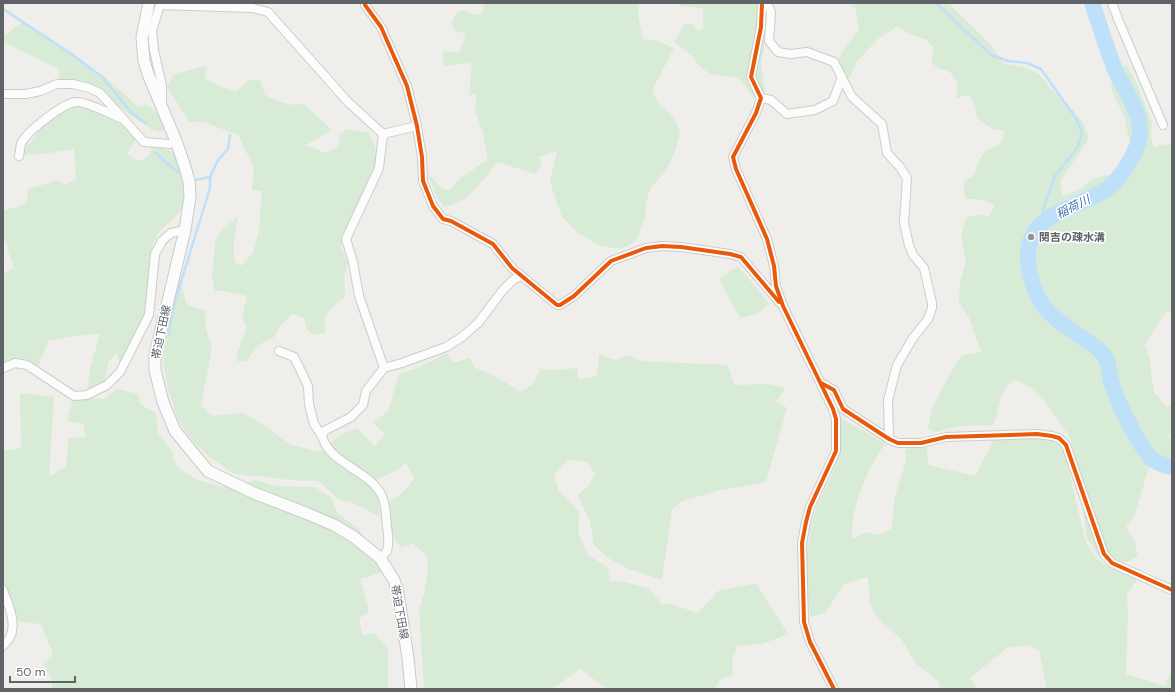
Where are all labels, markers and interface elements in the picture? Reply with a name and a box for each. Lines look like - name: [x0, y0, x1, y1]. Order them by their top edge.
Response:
- water label: 稲荷川: [1053, 191, 1094, 222]
- place label: 関吉の疎水溝: [1039, 230, 1105, 244]
- marker: 関吉の疎水溝: [1026, 232, 1036, 242]
- street label: 帯迫下田線: [148, 304, 174, 360]
- street label: 帯迫下田線: [388, 584, 412, 640]
- scale bar: [10, 658, 75, 684]
- text: 50 m: [16, 664, 45, 680]

